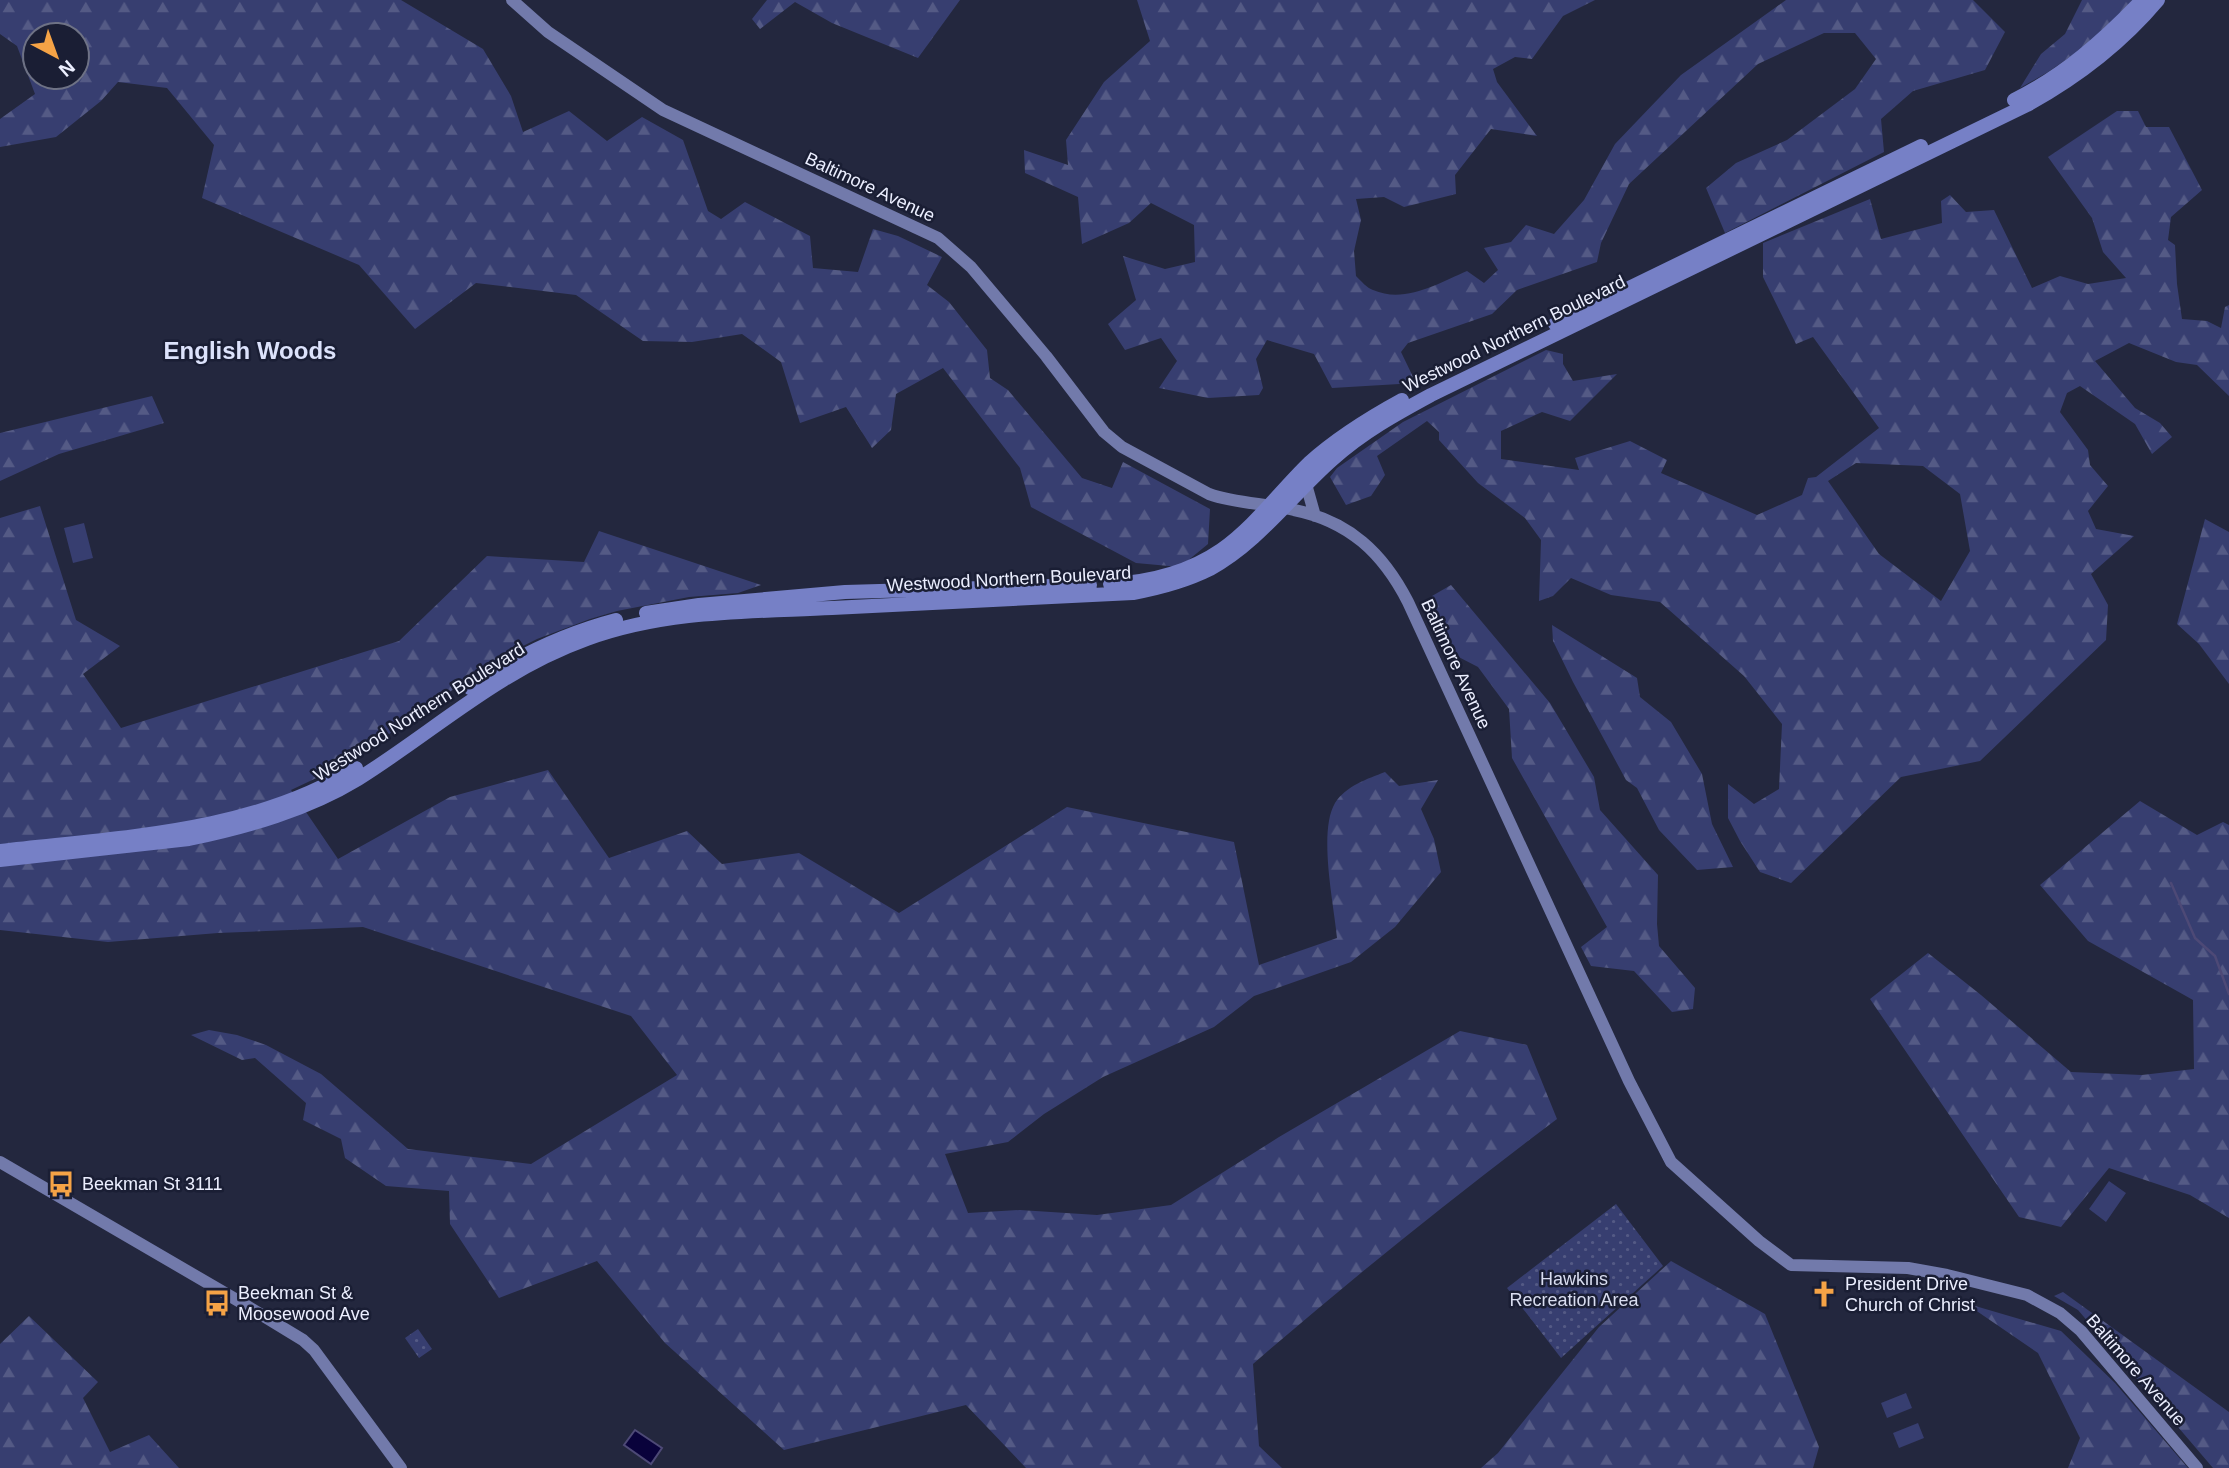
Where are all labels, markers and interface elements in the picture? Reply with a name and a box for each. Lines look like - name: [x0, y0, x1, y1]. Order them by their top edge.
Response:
- north arrow: [21, 21, 91, 91]
- text: N: [55, 56, 79, 81]
- street label: Baltimore Avenue: [802, 148, 938, 226]
- street label: Westwood Northern Boulevard: [1400, 271, 1628, 397]
- district label: English Woods: [164, 337, 336, 364]
- street label: Westwood Northern Boulevard: [886, 563, 1132, 595]
- street label: Baltimore Avenue: [1417, 596, 1495, 732]
- street label: Westwood Northern Boulevard: [310, 639, 528, 785]
- bus stop icon: Beekman St 3111: [46, 1169, 76, 1199]
- place label: Beekman St 3111: [82, 1174, 222, 1194]
- park label: Hawkins Recreation Area: [1509, 1269, 1640, 1310]
- place label: President Drive Church of Christ: [1845, 1274, 1975, 1315]
- church icon: President Drive Church of Christ: [1809, 1279, 1839, 1309]
- place label: Beekman St & Moosewood Ave: [238, 1283, 370, 1324]
- bus stop icon: Beekman St & Moosewood Ave: [202, 1288, 232, 1318]
- street label: Baltimore Avenue: [2082, 1310, 2190, 1430]

